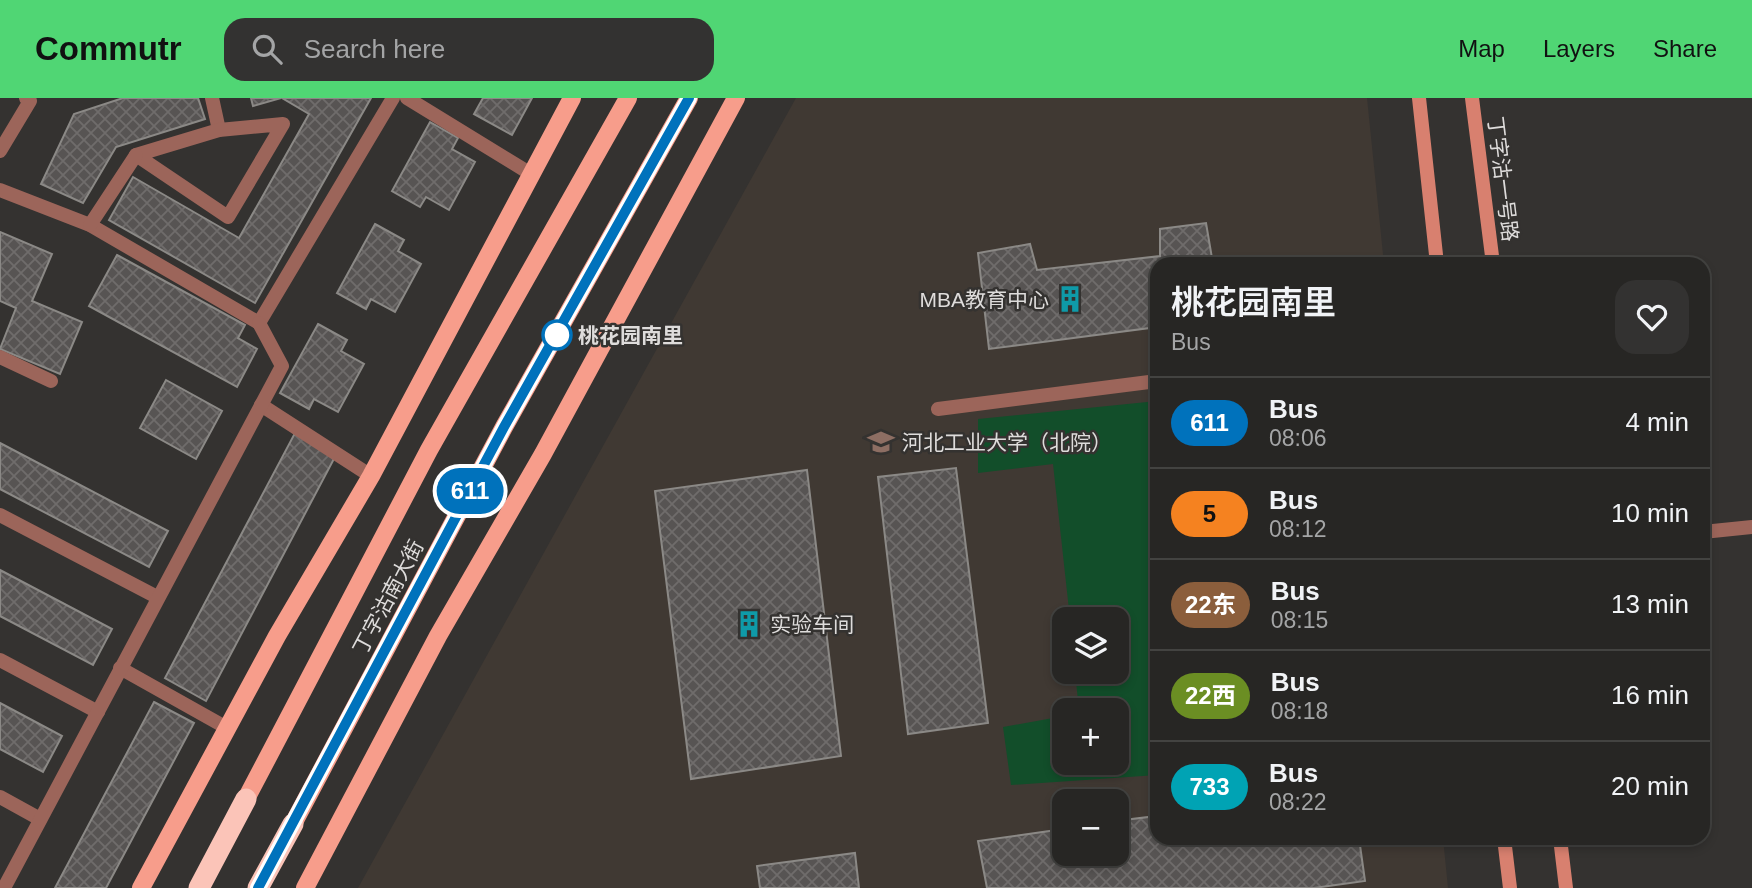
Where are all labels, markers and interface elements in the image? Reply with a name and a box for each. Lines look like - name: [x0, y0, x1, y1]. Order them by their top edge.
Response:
- search box: [224, 18, 714, 81]
- text: Commutr: [35, 30, 182, 67]
- icon: search: [248, 30, 286, 68]
- text: Search here: [304, 34, 445, 64]
- text: Map: [1458, 35, 1505, 62]
- text: Layers: [1543, 35, 1615, 62]
- text: Share: [1653, 35, 1717, 62]
- street label: 丁字沽一号路: [1484, 115, 1522, 243]
- button: heart: [1615, 280, 1689, 354]
- building icon: MBA教育中心: [1055, 284, 1085, 314]
- text: 桃花园南里: [1171, 284, 1336, 321]
- place label: MBA教育中心: [919, 288, 1049, 311]
- marker: 桃花园南里: [542, 320, 572, 350]
- place label: 桃花园南里: [578, 324, 683, 347]
- text: Bus: [1171, 329, 1211, 355]
- text: Bus: [1269, 394, 1318, 424]
- text: 4 min: [1625, 407, 1689, 437]
- text: 611: [1190, 409, 1229, 436]
- text: 08:06: [1269, 425, 1327, 451]
- school or university icon: 河北工业大学（北院）: [866, 427, 896, 457]
- place label: 河北工业大学（北院）: [902, 431, 1112, 454]
- line badge: 611: [430, 468, 510, 514]
- text: 611: [451, 477, 489, 504]
- text: Bus: [1269, 485, 1318, 515]
- text: 10 min: [1611, 498, 1689, 528]
- text: 5: [1203, 500, 1216, 527]
- text: 08:12: [1269, 516, 1327, 542]
- street label: 丁字沽南大街: [348, 536, 428, 658]
- text: Bus: [1271, 576, 1320, 606]
- text: 13 min: [1611, 589, 1689, 619]
- text: 22东: [1185, 591, 1236, 618]
- map controls: [1052, 607, 1129, 866]
- button: layers: [1052, 607, 1129, 684]
- text: 08:15: [1271, 607, 1328, 633]
- building icon: 实验车间: [734, 609, 764, 639]
- place label: 实验车间: [770, 613, 854, 636]
- text: Bus: [1271, 667, 1320, 697]
- text: 16 min: [1611, 680, 1689, 710]
- text: 22西: [1185, 682, 1236, 709]
- button: +: [1052, 698, 1129, 775]
- text: 08:18: [1271, 698, 1328, 724]
- text: Bus: [1269, 758, 1318, 788]
- text: 20 min: [1611, 771, 1689, 801]
- text: 733: [1189, 773, 1230, 800]
- button: −: [1052, 789, 1129, 866]
- text: 08:22: [1269, 789, 1327, 815]

